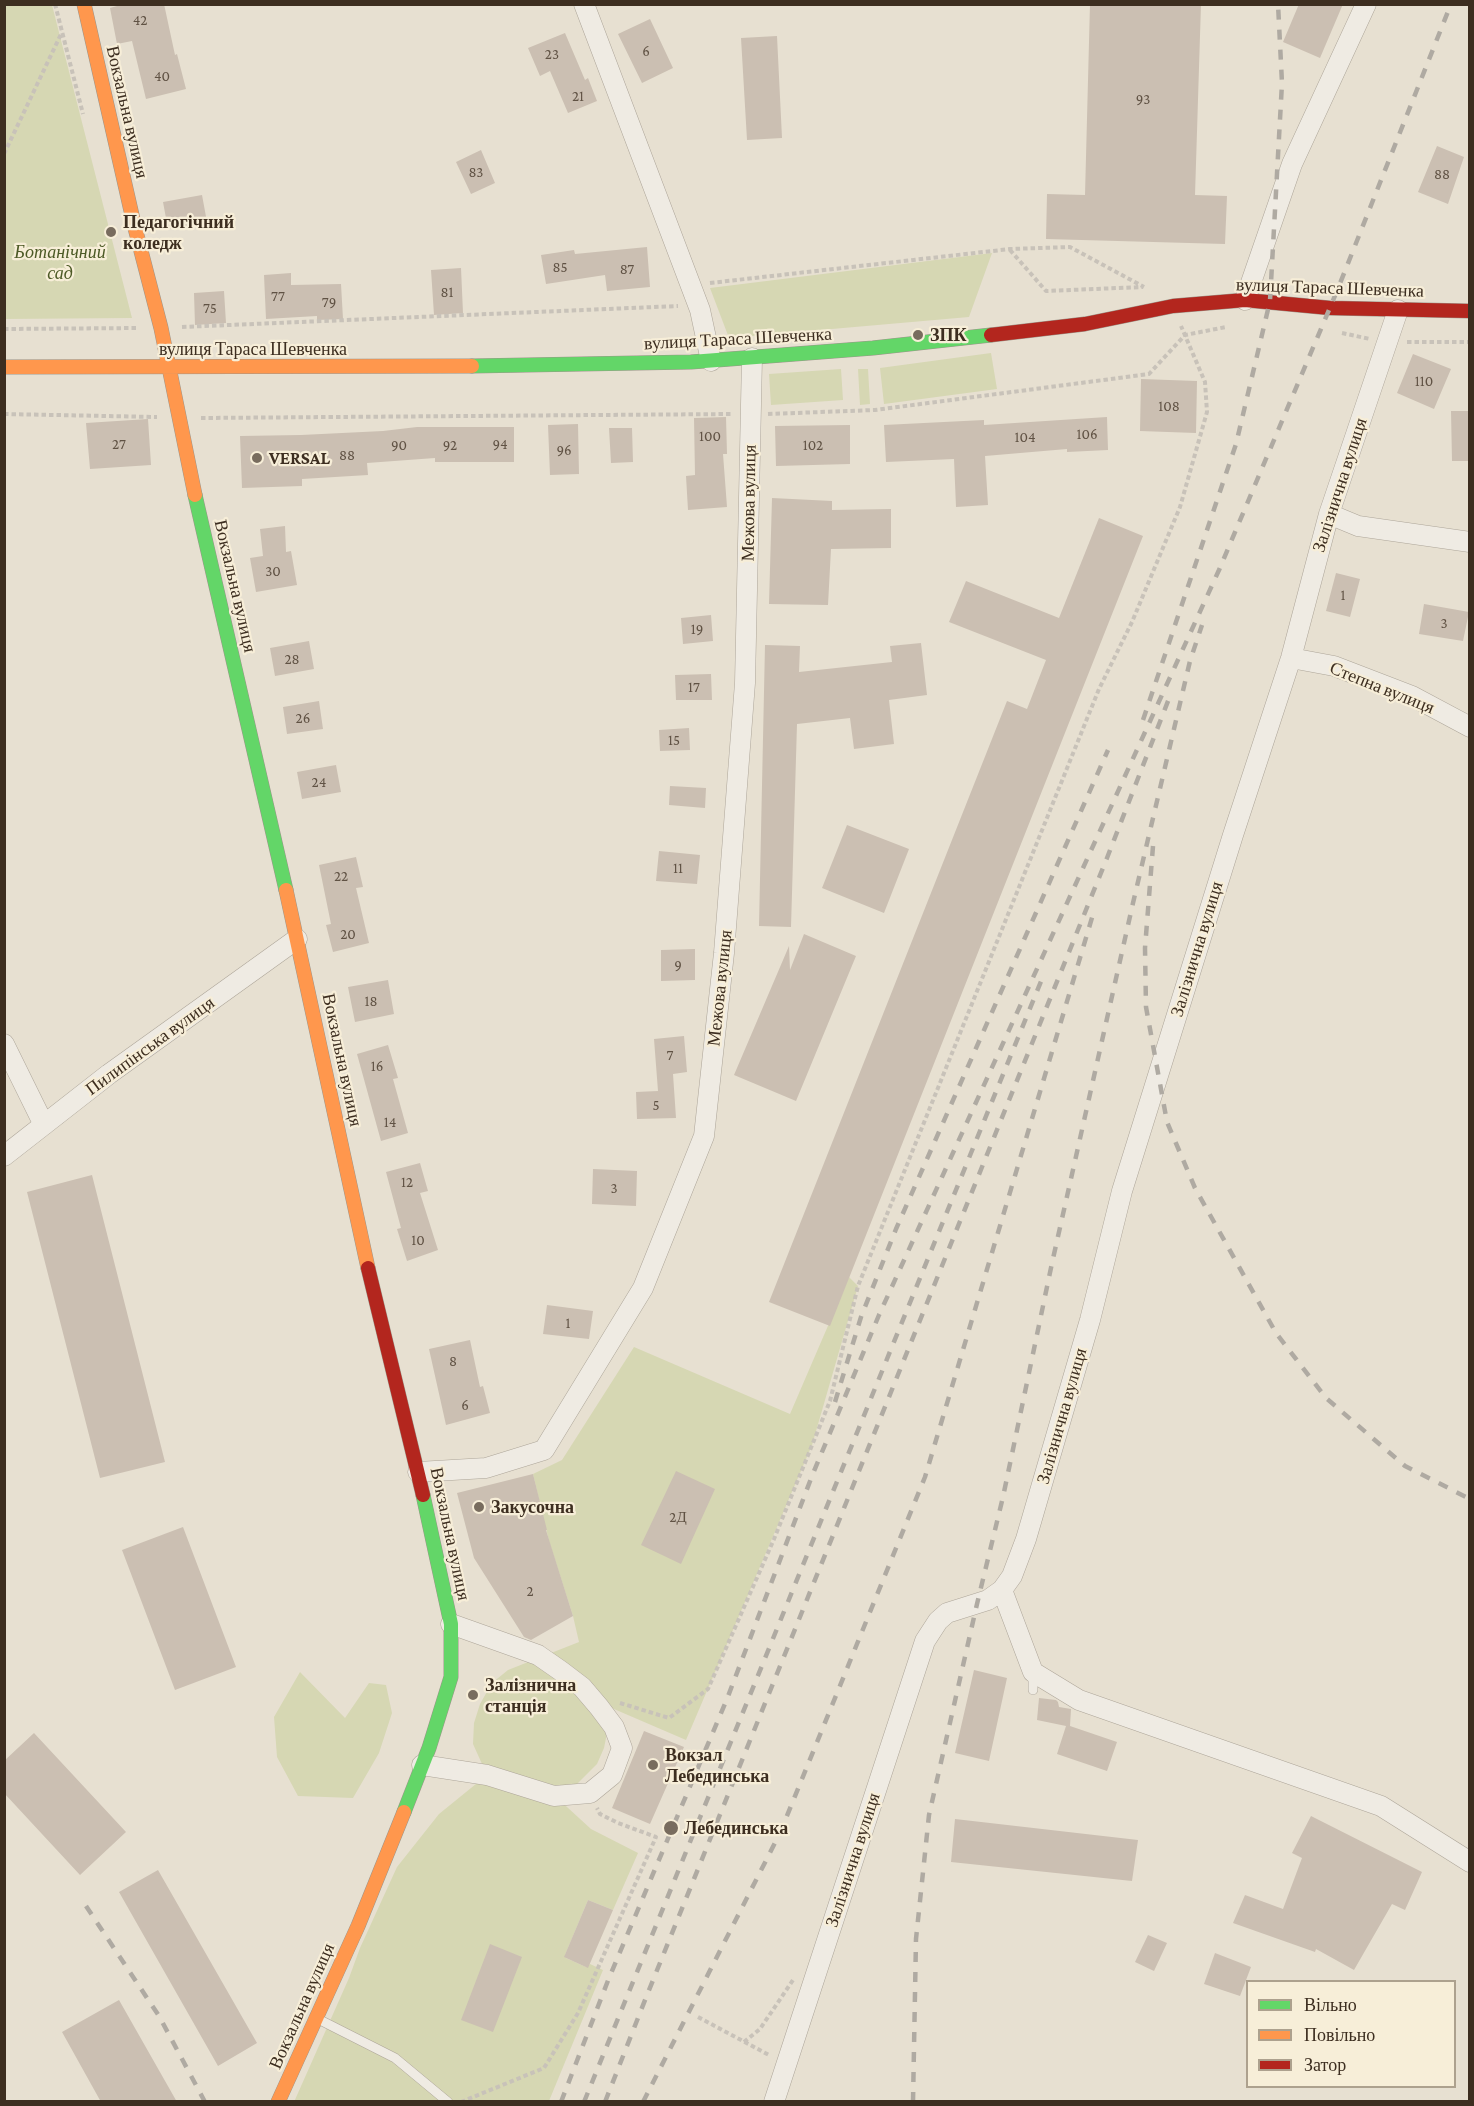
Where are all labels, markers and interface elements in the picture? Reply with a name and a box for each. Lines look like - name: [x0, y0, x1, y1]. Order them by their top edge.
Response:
- house number: 42: [133, 11, 147, 29]
- house number: 6: [642, 42, 650, 60]
- street label: Вокзальна вулиця: [101, 44, 153, 180]
- house number: 23: [545, 45, 559, 63]
- house number: 40: [154, 67, 170, 85]
- house number: 21: [572, 87, 584, 105]
- house number: 93: [1136, 90, 1150, 108]
- house number: 83: [469, 163, 483, 181]
- house number: 88: [1434, 165, 1450, 183]
- place label: Педагогічний коледж: [123, 211, 234, 254]
- marker: Педагогічний коледж: [104, 225, 118, 239]
- park label: Ботанічний сад: [14, 241, 106, 284]
- house number: 85: [553, 258, 567, 276]
- house number: 87: [620, 260, 634, 278]
- street label: вулиця Тараса Шевченка: [1236, 274, 1424, 302]
- house number: 81: [440, 283, 454, 301]
- house number: 77: [271, 287, 285, 305]
- house number: 79: [322, 293, 336, 311]
- house number: 75: [203, 299, 217, 317]
- street label: вулиця Тараса Шевченка: [643, 323, 833, 355]
- place label: ЗПК: [930, 324, 967, 346]
- marker: ЗПК: [911, 328, 925, 342]
- street label: вулиця Тараса Шевченка: [159, 338, 347, 360]
- house number: 110: [1415, 372, 1433, 390]
- house number: 108: [1158, 397, 1180, 415]
- street label: Залізнична вулиця: [1308, 415, 1372, 555]
- house number: 106: [1076, 425, 1098, 443]
- house number: 100: [699, 427, 721, 445]
- house number: 104: [1014, 428, 1036, 446]
- house number: 27: [112, 435, 126, 453]
- house number: 94: [492, 435, 508, 453]
- house number: 90: [391, 436, 407, 454]
- house number: 92: [443, 436, 457, 454]
- house number: 102: [803, 436, 823, 454]
- house number: 96: [556, 441, 572, 459]
- street label: Межова вулиця: [737, 444, 761, 562]
- house number: 88: [339, 446, 355, 464]
- place label: VERSAL: [269, 447, 330, 469]
- marker: VERSAL: [250, 451, 264, 465]
- street label: Вокзальна вулиця: [209, 518, 261, 654]
- house number: 30: [265, 562, 281, 580]
- house number: 1: [1341, 586, 1345, 604]
- house number: 3: [1440, 614, 1448, 632]
- house number: 19: [691, 620, 703, 638]
- house number: 28: [284, 650, 300, 668]
- street label: Степна вулиця: [1327, 657, 1437, 719]
- house number: 17: [688, 678, 700, 696]
- house number: 26: [296, 709, 310, 727]
- house number: 15: [668, 731, 680, 749]
- house number: 24: [312, 773, 326, 791]
- house number: 11: [673, 859, 683, 877]
- house number: 22: [334, 867, 348, 885]
- street label: Залізнична вулиця: [1166, 879, 1228, 1019]
- house number: 20: [340, 925, 356, 943]
- street label: Межова вулиця: [703, 929, 737, 1047]
- house number: 9: [674, 956, 682, 974]
- street label: Вокзальна вулиця: [317, 991, 367, 1129]
- street label: Пилипінська вулиця: [81, 992, 219, 1100]
- house number: 18: [364, 992, 378, 1010]
- house number: 7: [667, 1046, 673, 1064]
- house number: 16: [371, 1057, 383, 1075]
- house number: 5: [652, 1096, 660, 1114]
- house number: 14: [384, 1113, 396, 1131]
- house number: 12: [401, 1173, 413, 1191]
- house number: 3: [610, 1179, 618, 1197]
- house number: 10: [411, 1231, 425, 1249]
- house number: 1: [566, 1314, 570, 1332]
- street label: Залізнична вулиця: [1032, 1346, 1092, 1486]
- house number: 8: [449, 1352, 457, 1370]
- house number: 6: [461, 1396, 469, 1414]
- street label: Вокзальна вулиця: [425, 1465, 475, 1603]
- place label: Закусочна: [491, 1496, 574, 1518]
- marker: Закусочна: [472, 1500, 486, 1514]
- house number: 2Д: [669, 1508, 687, 1526]
- house number: 2: [526, 1582, 534, 1600]
- place label: Залізнична станція: [485, 1674, 576, 1716]
- marker: Залізнична станція: [466, 1688, 480, 1702]
- place label: Вокзал Лебединська: [665, 1744, 769, 1786]
- marker: Вокзал Лебединська: [646, 1758, 660, 1772]
- street label: Залізнична вулиця: [821, 1790, 885, 1930]
- place label: Лебединська: [684, 1817, 788, 1839]
- marker: Лебединська: [662, 1819, 680, 1837]
- street label: Вокзальна вулиця: [265, 1940, 339, 2072]
- legend: [1246, 1980, 1456, 2088]
- text: Вільно: [1304, 1995, 1357, 2015]
- text: Повільно: [1304, 2025, 1375, 2045]
- text: Затор: [1304, 2055, 1346, 2075]

